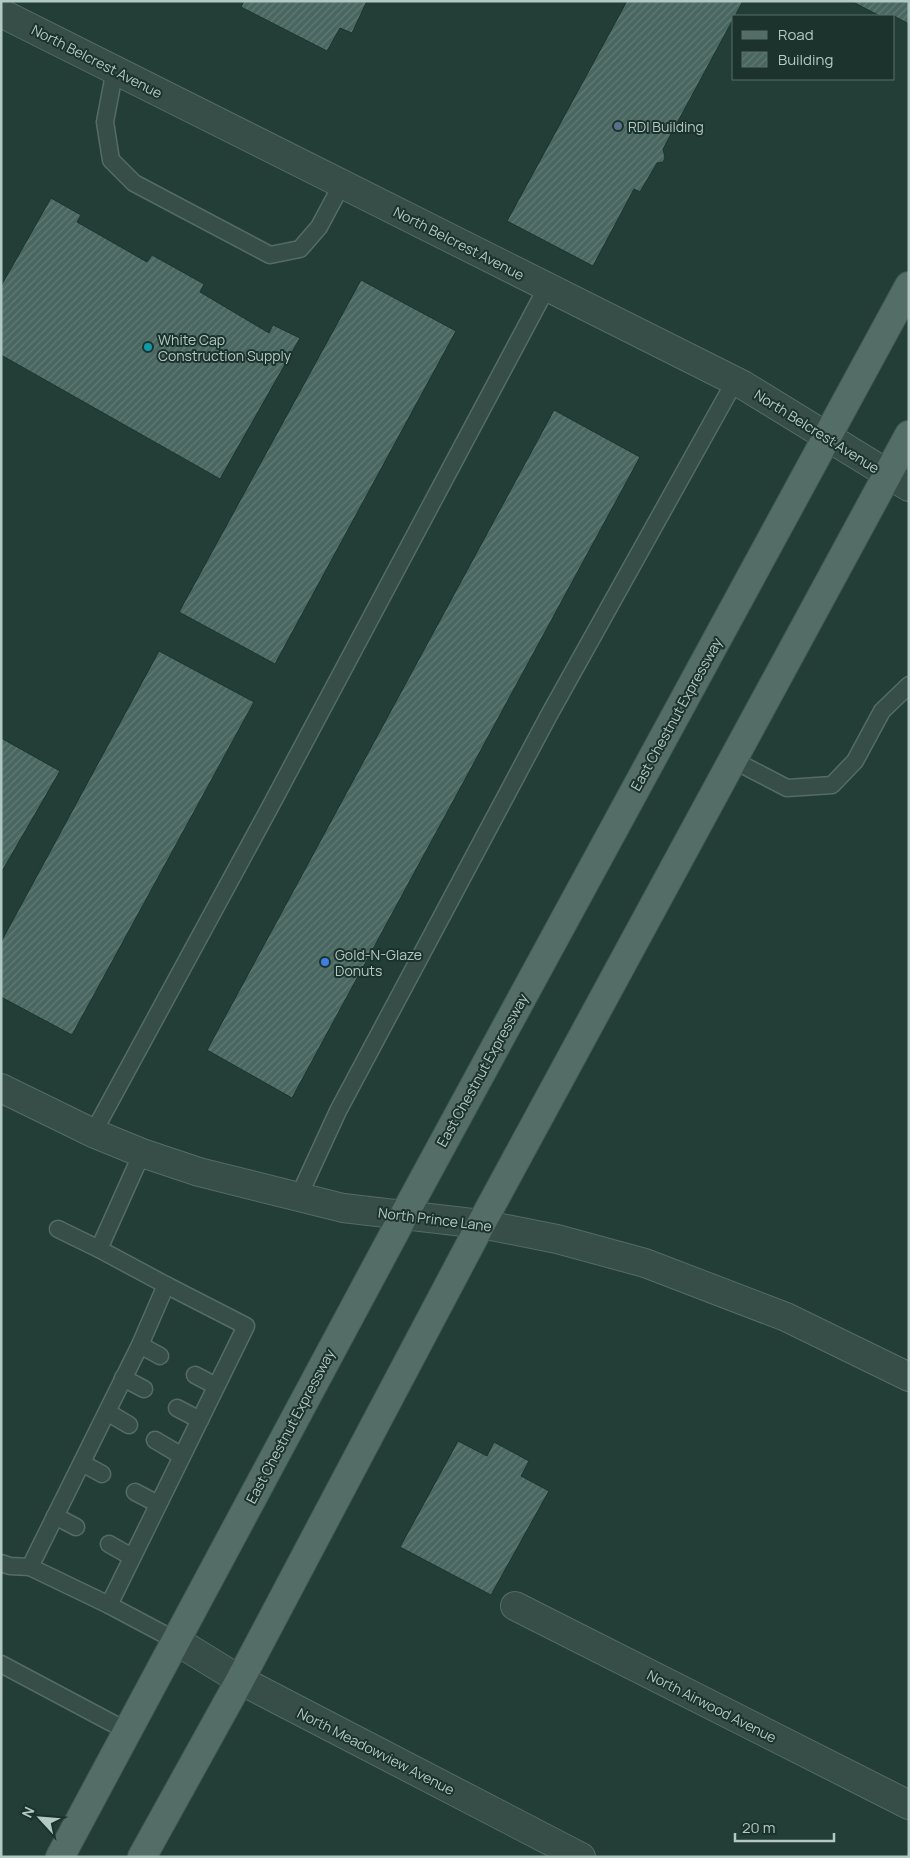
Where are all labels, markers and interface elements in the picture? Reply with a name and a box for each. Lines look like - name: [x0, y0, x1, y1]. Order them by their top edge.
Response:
- legend: [732, 15, 895, 80]
- street label: North Belcrest Avenue: [28, 20, 166, 102]
- text: Road: [778, 24, 814, 45]
- text: Building: [778, 49, 833, 70]
- place label: RDI Building: [628, 117, 704, 136]
- marker: RDI Building: [612, 120, 624, 132]
- street label: North Belcrest Avenue: [390, 202, 528, 284]
- place label: White Cap Construction Supply: [158, 330, 292, 365]
- marker: White Cap Construction Supply: [142, 341, 154, 353]
- street label: North Belcrest Avenue: [751, 385, 883, 477]
- street label: East Chestnut Expressway: [626, 634, 726, 794]
- place label: Gold-N-Glaze Donuts: [335, 945, 422, 980]
- marker: Gold-N-Glaze Donuts: [319, 956, 331, 968]
- street label: East Chestnut Expressway: [432, 990, 532, 1150]
- street label: North Prince Lane: [377, 1203, 493, 1235]
- street label: East Chestnut Expressway: [241, 1345, 339, 1507]
- street label: North Airwood Avenue: [644, 1665, 780, 1747]
- street label: North Meadowview Avenue: [294, 1703, 458, 1799]
- north arrow: [15, 1793, 65, 1843]
- text: N: [17, 1803, 39, 1821]
- scale bar: [735, 1810, 834, 1842]
- text: 20 m: [742, 1817, 775, 1838]

